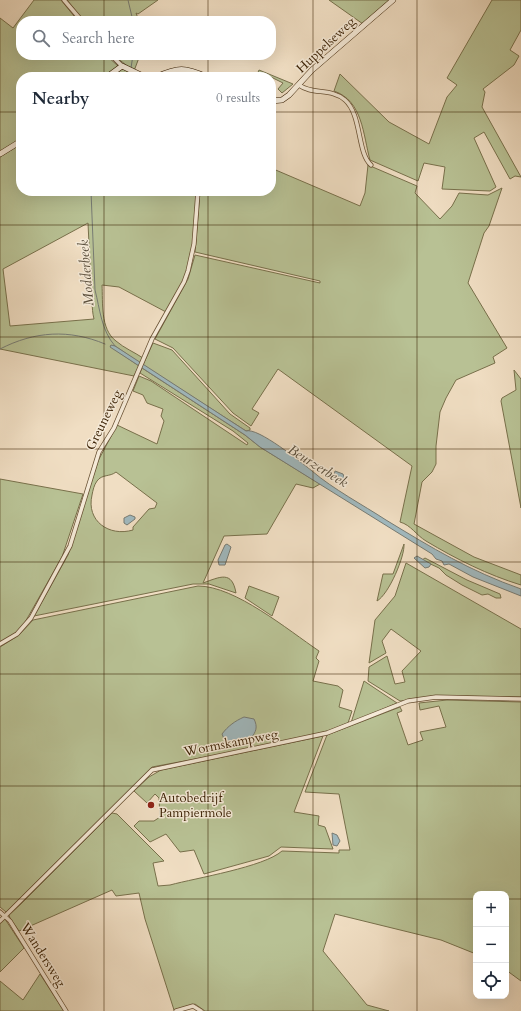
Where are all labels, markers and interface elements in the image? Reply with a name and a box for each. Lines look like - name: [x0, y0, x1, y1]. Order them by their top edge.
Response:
- street label: Huppelseweg: [292, 12, 360, 77]
- search box: [16, 16, 276, 60]
- icon: search: [30, 27, 52, 49]
- text: Search here: [62, 28, 135, 48]
- text: Nearby: [32, 87, 89, 110]
- text: 0 results: [216, 89, 260, 107]
- water label: Modderbeek: [74, 239, 98, 307]
- street label: Greuneweg: [82, 386, 127, 453]
- water label: Beurzerbeek: [284, 440, 352, 492]
- street label: Wormskampweg: [181, 725, 280, 761]
- place label: Autobedrijf Pampiermole: [159, 789, 232, 822]
- marker: Autobedrijf Pampiermole: [146, 800, 156, 810]
- map controls: [473, 891, 509, 999]
- button: +: [473, 891, 509, 927]
- street label: Wandersweg: [16, 918, 70, 991]
- button: −: [473, 927, 509, 963]
- button: locate: [473, 963, 509, 999]

